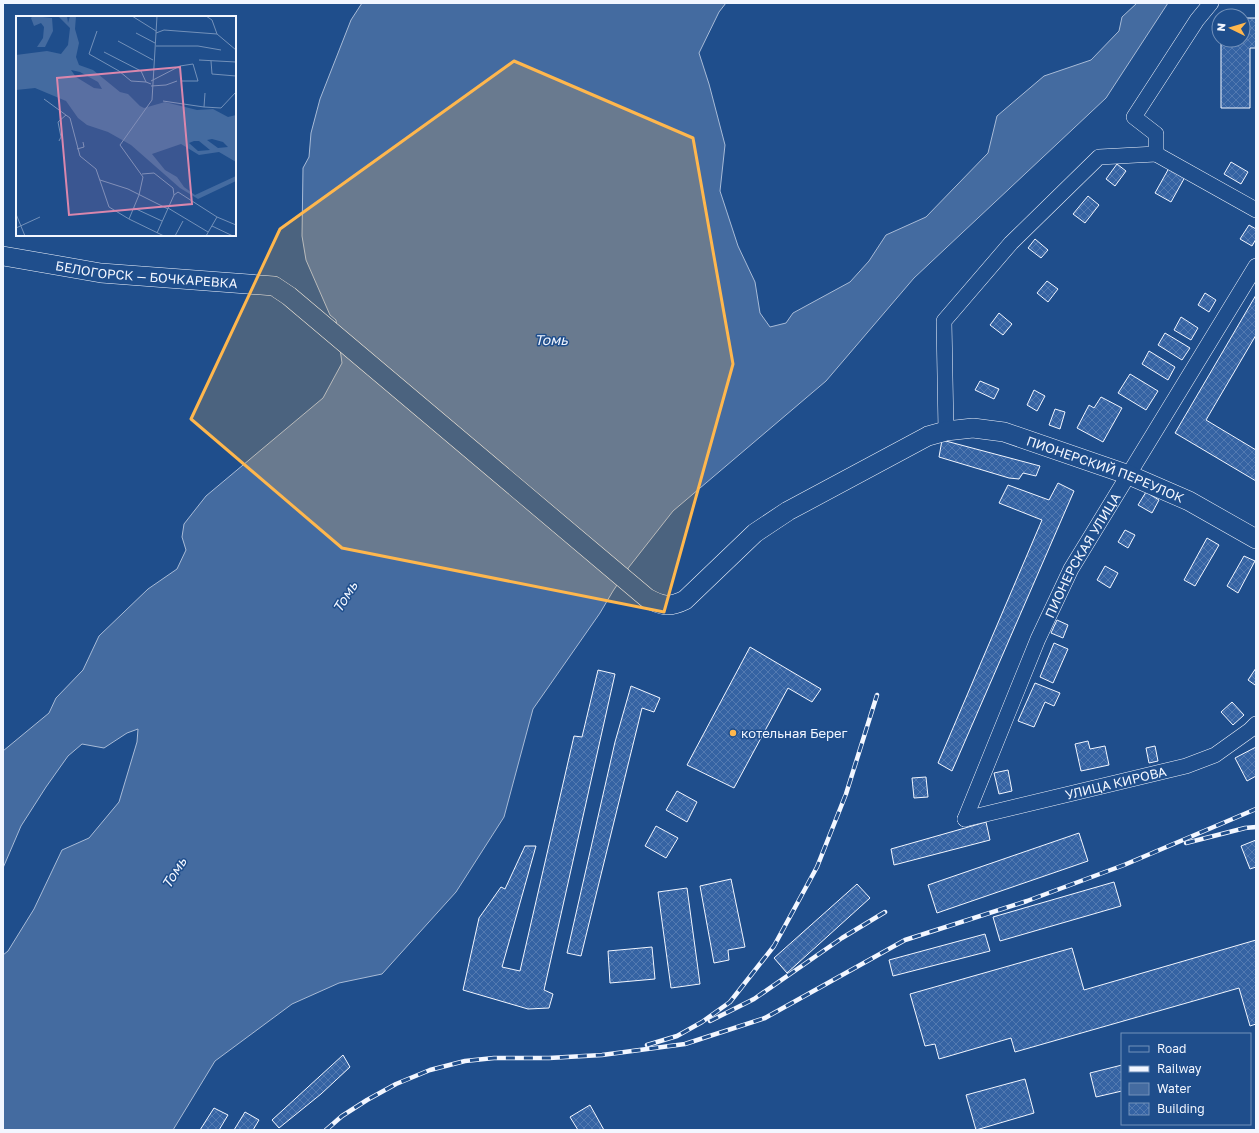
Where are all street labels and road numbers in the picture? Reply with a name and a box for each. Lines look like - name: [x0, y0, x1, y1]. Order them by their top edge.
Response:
- street label: БЕЛОГОРСК — БОЧКАРЕВКА: [54, 257, 239, 291]
- street label: ПИОНЕРСКИЙ ПЕРЕУЛОК: [1025, 432, 1186, 506]
- street label: ПИОНЕРСКАЯ УЛИЦА: [1041, 490, 1124, 620]
- street label: УЛИЦА КИРОВА: [1063, 763, 1168, 803]

